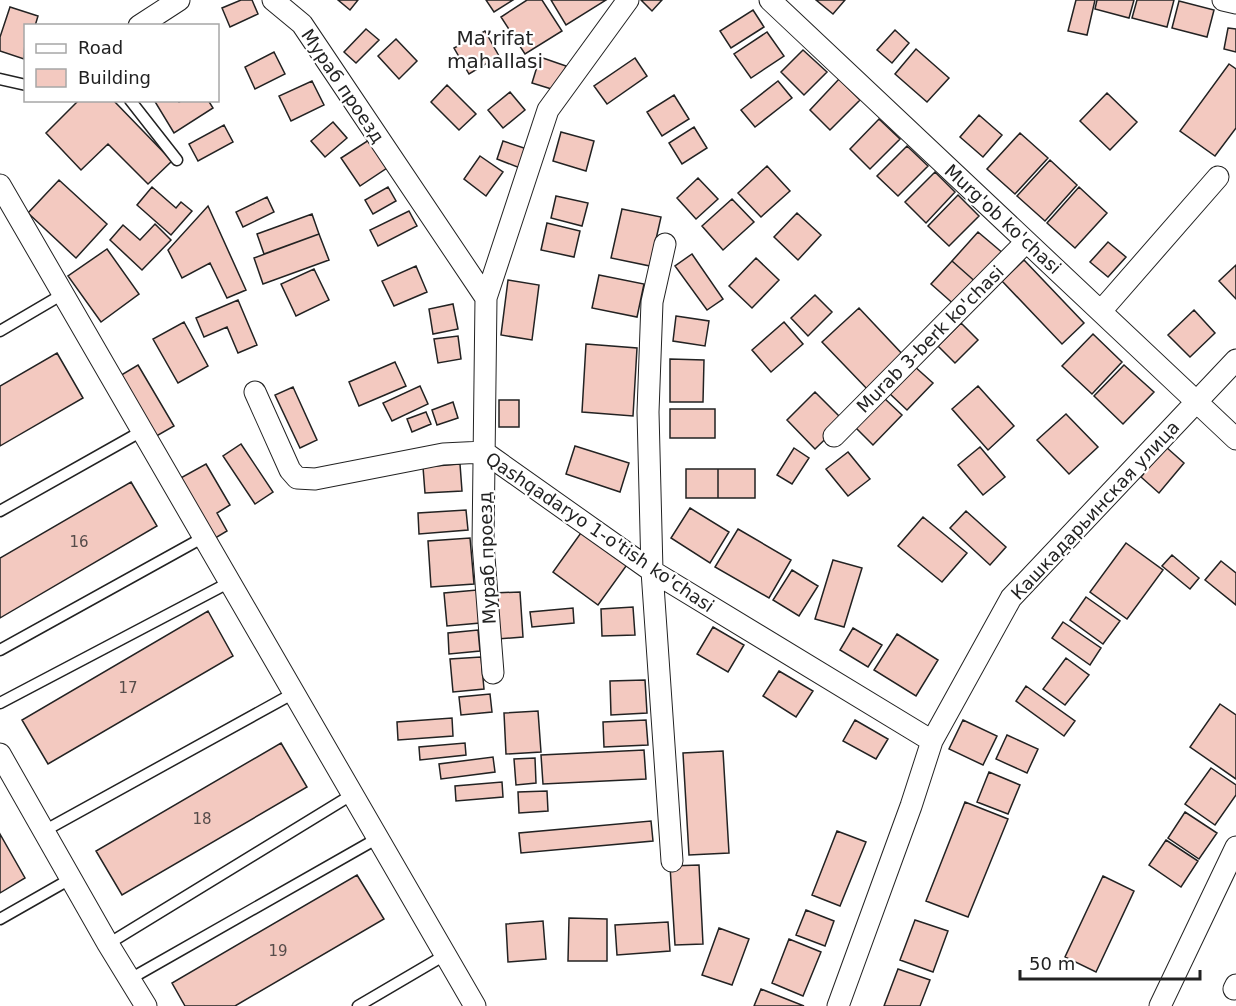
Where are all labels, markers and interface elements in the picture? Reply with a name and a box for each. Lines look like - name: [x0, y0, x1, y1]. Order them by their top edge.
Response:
- legend: [24, 24, 219, 102]
- street label: Мураб проезд: [297, 25, 389, 147]
- district label: Maʼrifat mahallasi: [447, 26, 543, 73]
- text: Road: [78, 37, 123, 58]
- text: Building: [78, 67, 151, 88]
- street label: Murg'ob ko'chasi: [941, 160, 1065, 278]
- street label: Murab 3-berk ko'chasi: [852, 261, 1008, 417]
- street label: Кашкадарьинская улица: [1007, 416, 1183, 604]
- street label: Qashqadaryo 1-o'tish ko'chasi: [482, 448, 718, 616]
- street label: Мураб проезд: [474, 491, 500, 625]
- house number: 16: [69, 533, 89, 551]
- house number: 17: [118, 679, 138, 697]
- house number: 18: [192, 810, 212, 828]
- house number: 19: [268, 942, 288, 960]
- scale bar: [1020, 943, 1200, 981]
- text: 50 m: [1029, 953, 1075, 974]

